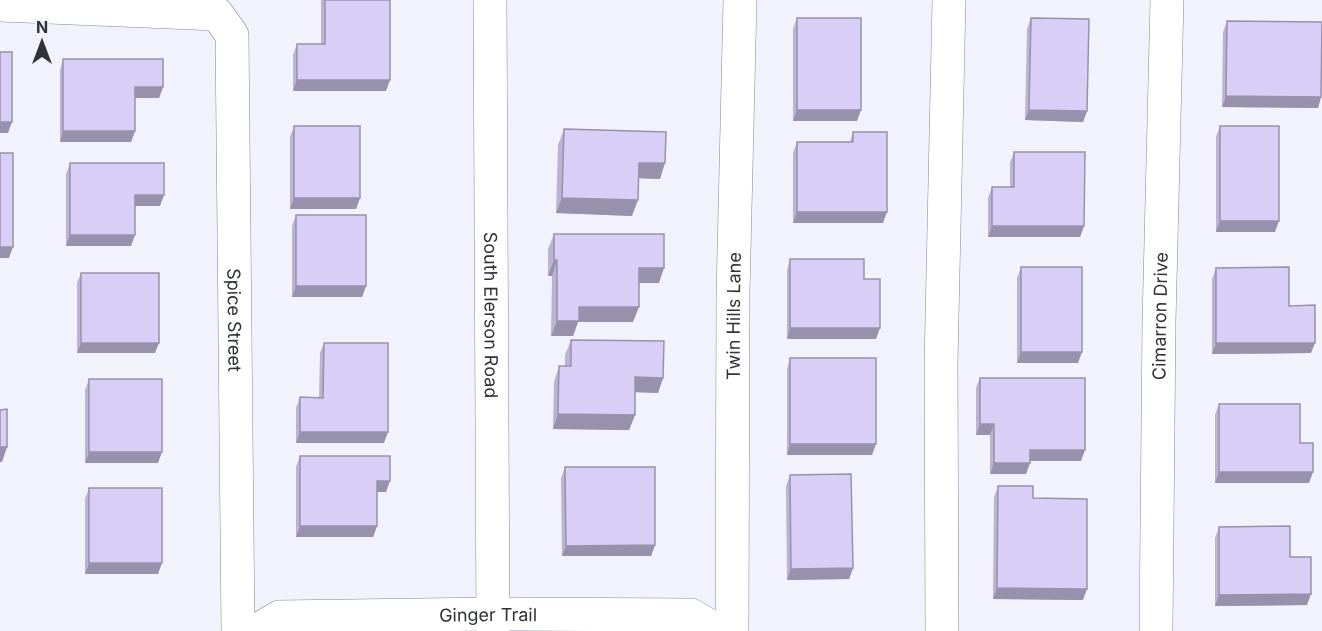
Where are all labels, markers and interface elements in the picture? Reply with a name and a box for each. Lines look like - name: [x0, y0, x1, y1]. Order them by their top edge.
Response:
- north arrow: [12, 12, 72, 72]
- text: N: [36, 17, 48, 37]
- street label: South Elerson Road: [481, 232, 502, 398]
- street label: Twin Hills Lane: [722, 252, 744, 380]
- street label: Cimarron Drive: [1148, 252, 1171, 380]
- street label: Spice Street: [224, 268, 246, 372]
- street label: Ginger Trail: [439, 603, 537, 625]

